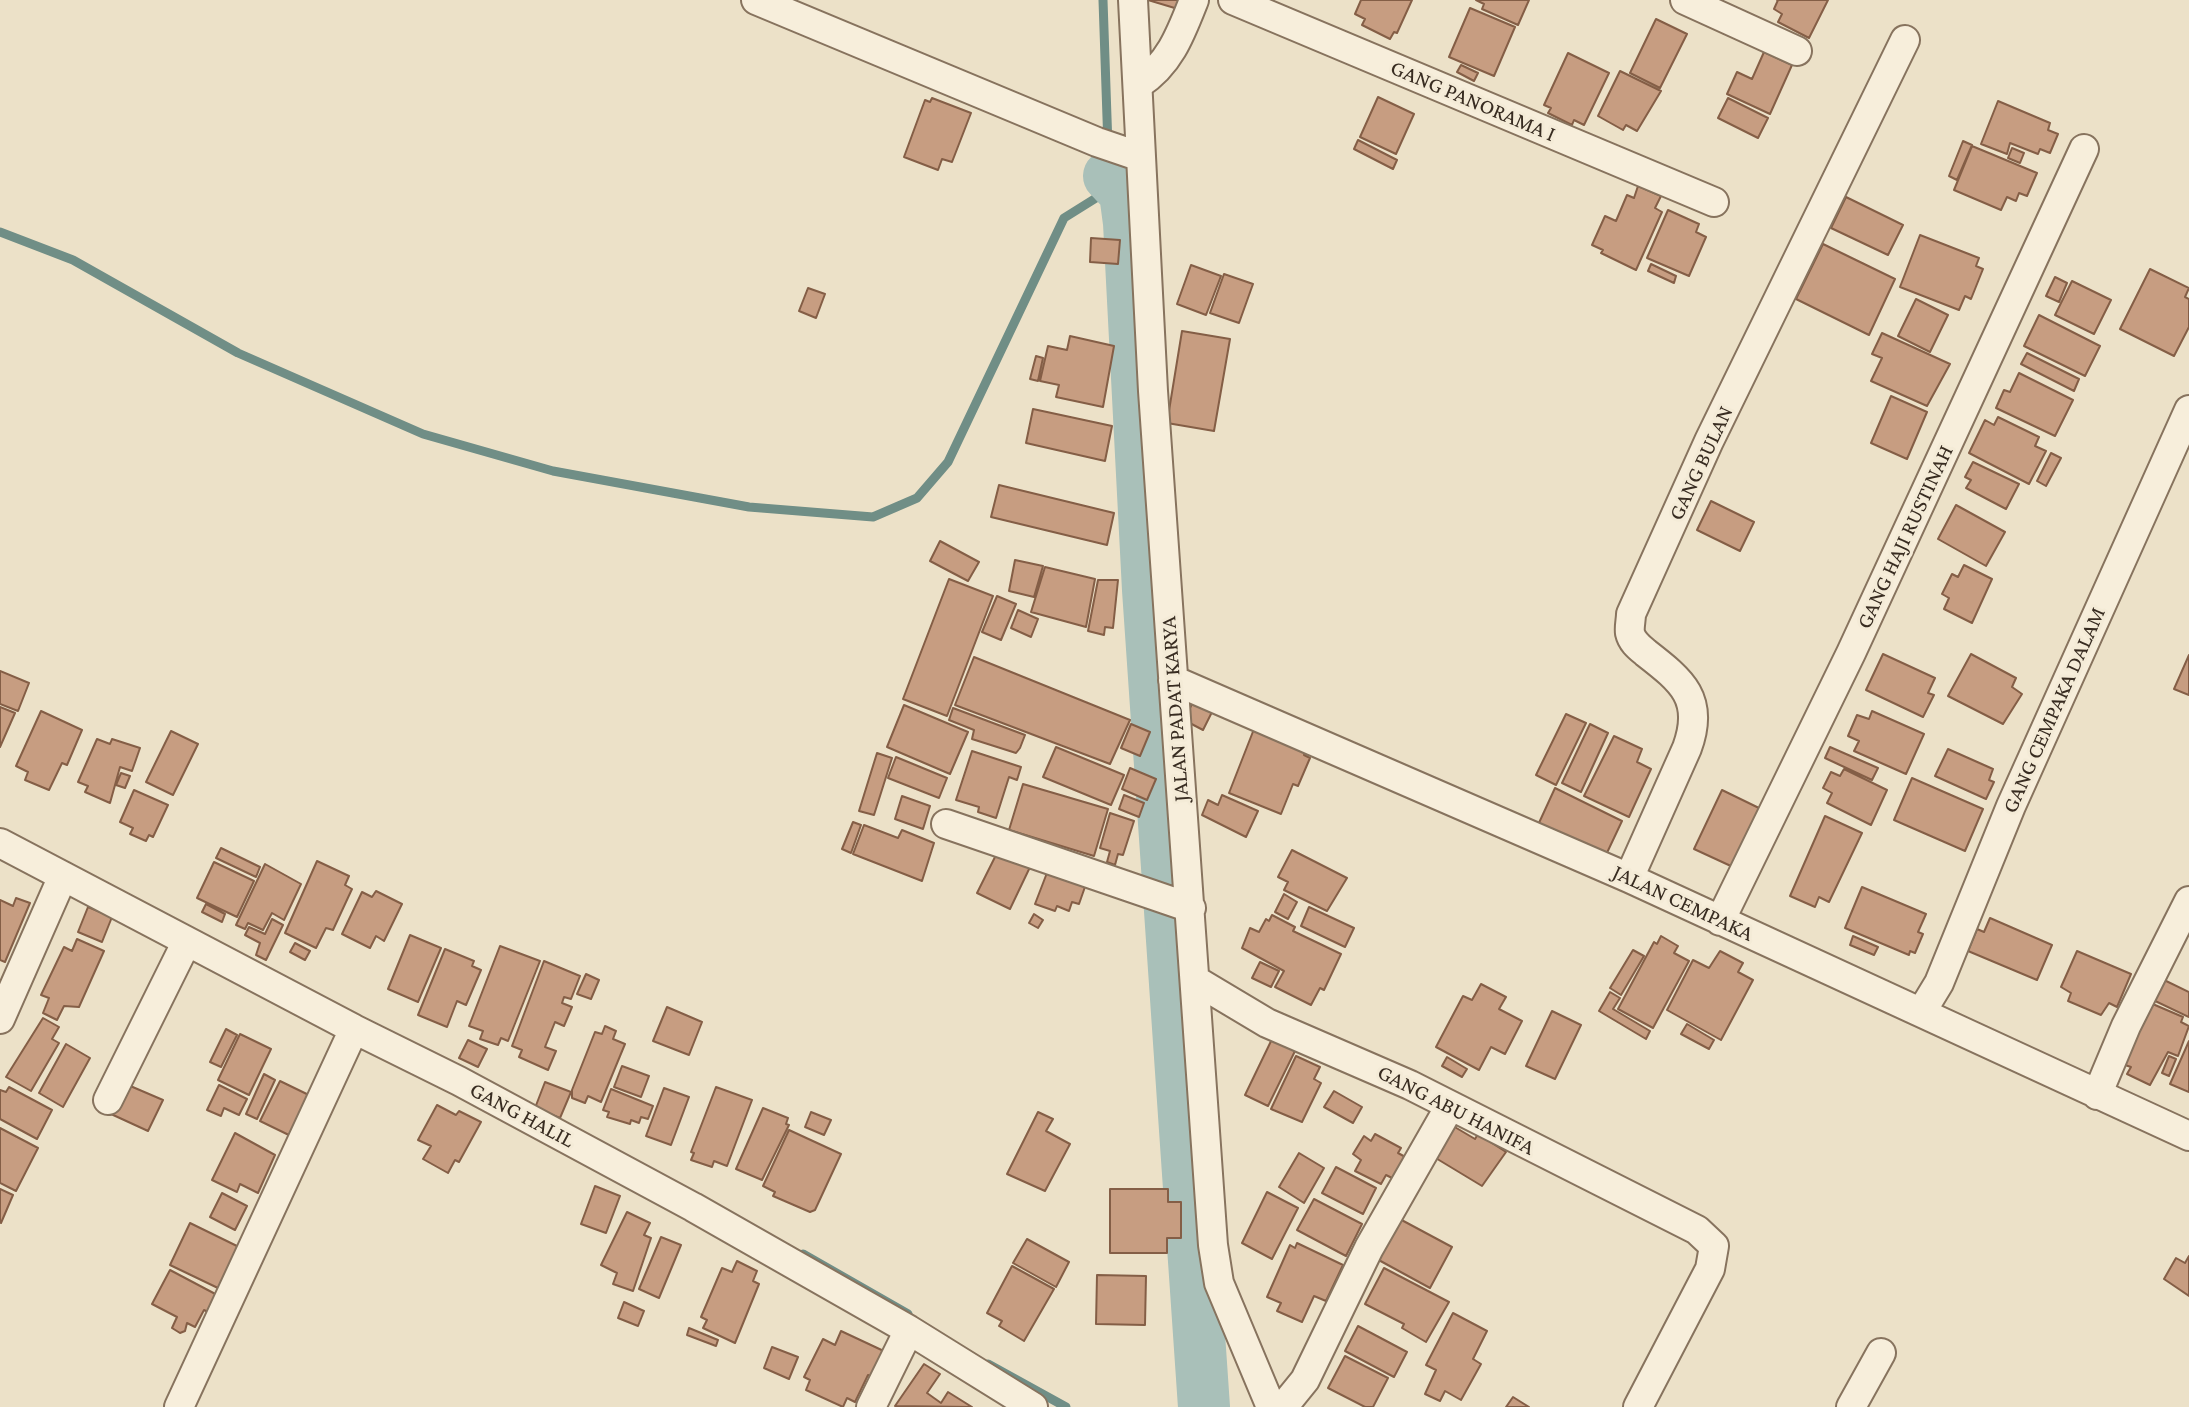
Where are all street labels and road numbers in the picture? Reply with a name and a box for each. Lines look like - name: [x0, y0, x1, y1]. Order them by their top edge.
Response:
- street label: GANG PANORAMA I: [1387, 54, 1559, 148]
- street label: GANG BULAN: [1663, 402, 1739, 524]
- street label: GANG HAJI RUSTINAH: [1851, 441, 1959, 633]
- street label: GANG CEMPAKA DALAM: [1997, 603, 2111, 817]
- street label: JALAN PADAT KARYA: [1155, 615, 1195, 803]
- street label: JALAN CEMPAKA: [1609, 859, 1757, 947]
- street label: GANG ABU HANIFA: [1373, 1059, 1539, 1161]
- street label: GANG HALIL: [465, 1076, 579, 1154]

